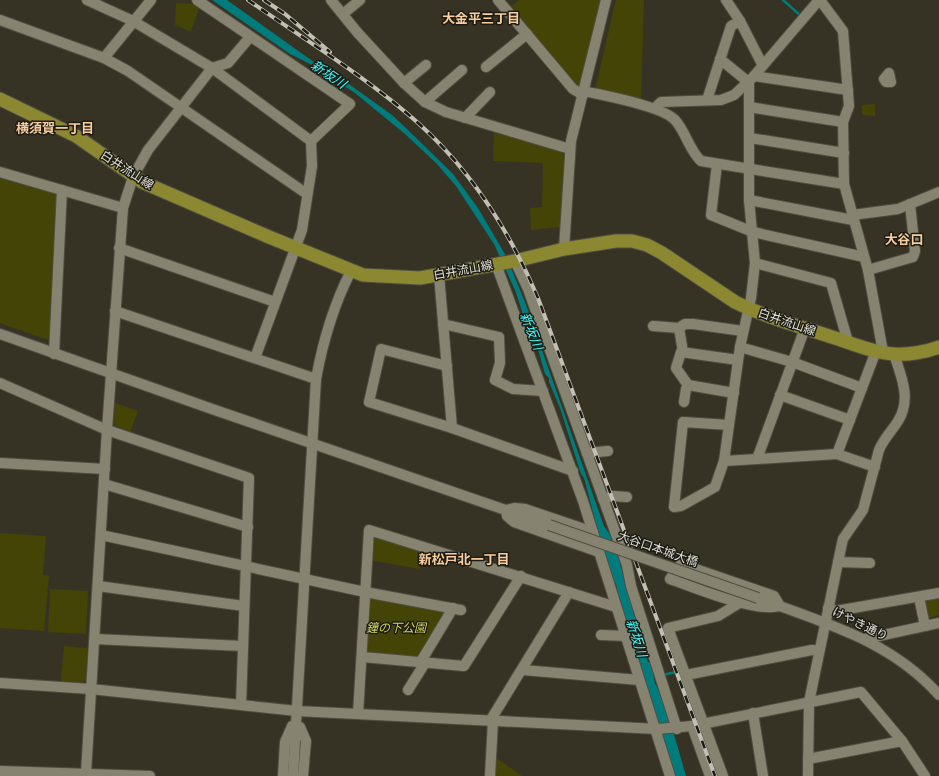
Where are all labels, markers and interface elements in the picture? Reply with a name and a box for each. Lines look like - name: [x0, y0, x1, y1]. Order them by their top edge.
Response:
- district label: 大金平三丁目: [442, 10, 520, 27]
- water label: 新坂川: [308, 56, 351, 93]
- district label: 横須賀一丁目: [16, 120, 94, 137]
- street label: 白井流山線: [98, 147, 157, 192]
- district label: 大谷口: [884, 231, 924, 248]
- street label: 白井流山線: [432, 257, 494, 282]
- street label: 白井流山線: [756, 305, 818, 338]
- water label: 新坂川: [516, 310, 547, 354]
- street label: 大谷口本城大橋: [616, 528, 700, 569]
- district label: 新松戸北一丁目: [418, 551, 510, 568]
- street label: けやき通り: [830, 604, 890, 643]
- water label: 新坂川: [622, 617, 651, 661]
- park label: 鐘の下公園: [366, 620, 428, 635]

